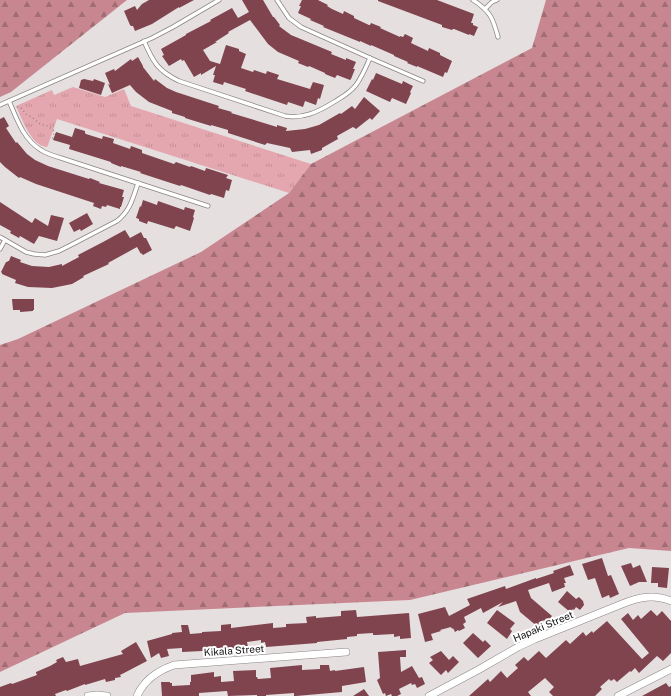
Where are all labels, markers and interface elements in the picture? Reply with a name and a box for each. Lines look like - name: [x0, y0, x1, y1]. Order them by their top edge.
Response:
- street label: Hapaki Street: [511, 608, 575, 644]
- street label: Kikala Street: [203, 642, 265, 658]

